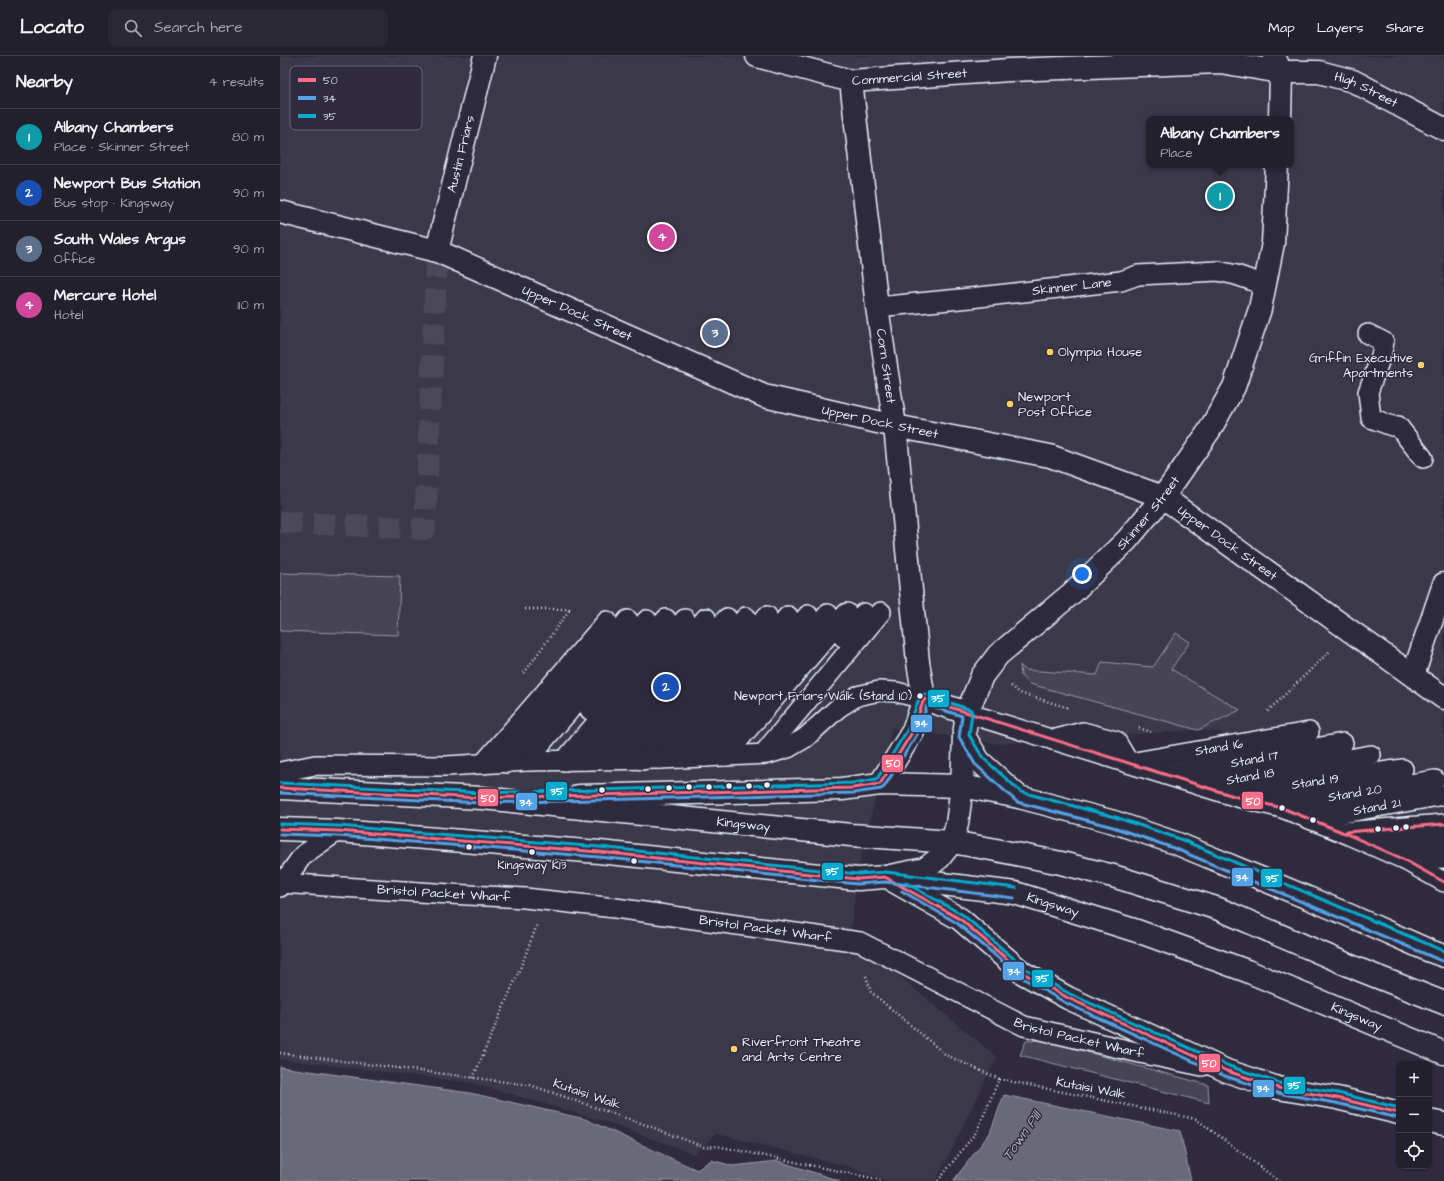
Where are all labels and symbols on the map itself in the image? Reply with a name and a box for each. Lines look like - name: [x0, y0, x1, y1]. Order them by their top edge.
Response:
- street label: Commercial Street: [851, 64, 968, 90]
- legend: [290, 66, 422, 130]
- street label: High Street: [1332, 67, 1402, 112]
- text: 50: [323, 73, 338, 88]
- text: 34: [323, 91, 337, 106]
- text: 35: [323, 109, 337, 124]
- street label: Austin Friars: [443, 113, 479, 194]
- pin: 1: [1207, 181, 1233, 211]
- pin: 4: [649, 222, 675, 252]
- street label: Skinner Lane: [1031, 273, 1113, 300]
- street label: Upper Dock Street: [519, 281, 636, 346]
- pin: 3: [702, 318, 728, 348]
- street label: Corn Street: [872, 327, 900, 405]
- place label: Olympia House: [1058, 343, 1142, 362]
- marker: Olympia House: [1045, 347, 1055, 357]
- place label: Griffin Executive Apartments: [1309, 349, 1413, 382]
- marker: Griffin Executive Apartments: [1416, 360, 1426, 370]
- place label: Newport Post Office: [1018, 388, 1092, 421]
- marker: Newport Post Office: [1005, 399, 1015, 409]
- street label: Upper Dock Street: [820, 401, 941, 443]
- street label: Skinner Street: [1113, 472, 1184, 554]
- street label: Upper Dock Street: [1174, 501, 1281, 585]
- your location: [1072, 564, 1092, 584]
- pin: 2: [653, 672, 679, 702]
- place label: Newport Friars Walk (Stand 10): [734, 688, 912, 705]
- line badge: 35: [927, 689, 950, 708]
- marker: Newport Friars Walk (Stand 10): [915, 691, 925, 701]
- text: 35: [930, 691, 945, 706]
- line badge: 34: [910, 714, 933, 733]
- text: 34: [913, 716, 928, 731]
- street label: Stand 16: [1193, 735, 1244, 761]
- street label: Stand 17: [1229, 746, 1280, 772]
- line badge: 50: [881, 754, 904, 773]
- text: 50: [886, 756, 900, 771]
- street label: Stand 18: [1225, 763, 1276, 790]
- street label: Stand 19: [1290, 769, 1340, 794]
- unlabelled marker: [762, 780, 772, 790]
- street label: Stand 20: [1327, 780, 1383, 806]
- line badge: 35: [545, 781, 568, 801]
- unlabelled marker: [724, 781, 734, 791]
- unlabelled marker: [744, 781, 754, 791]
- unlabelled marker: [684, 782, 694, 792]
- unlabelled marker: [704, 782, 714, 792]
- unlabelled marker: [664, 783, 674, 793]
- text: 35: [549, 784, 564, 799]
- unlabelled marker: [643, 784, 653, 794]
- unlabelled marker: [597, 785, 607, 795]
- line badge: 50: [477, 788, 499, 807]
- text: 50: [481, 791, 495, 806]
- line badge: 50: [1241, 791, 1264, 810]
- line badge: 34: [515, 792, 538, 811]
- text: 50: [1246, 794, 1260, 809]
- street label: Stand 21: [1352, 794, 1402, 820]
- text: 34: [518, 795, 533, 810]
- unlabelled marker: [1277, 803, 1287, 813]
- street label: Kingsway: [716, 813, 771, 837]
- unlabelled marker: [1308, 815, 1318, 825]
- unlabelled marker: [1401, 822, 1411, 832]
- unlabelled marker: [1391, 823, 1401, 833]
- unlabelled marker: [1373, 824, 1383, 834]
- unlabelled marker: [464, 842, 474, 852]
- marker: Kingsway K13: [527, 847, 537, 857]
- unlabelled marker: [629, 856, 639, 866]
- place label: Kingsway K13: [497, 857, 567, 875]
- line badge: 35: [821, 862, 844, 881]
- text: 35: [824, 864, 839, 879]
- line badge: 34: [1231, 867, 1254, 887]
- line badge: 35: [1260, 868, 1283, 888]
- text: 34: [1234, 870, 1249, 885]
- text: 35: [1264, 871, 1279, 886]
- street label: Bristol Packet Wharf: [376, 880, 511, 906]
- street label: Kingsway: [1024, 888, 1081, 922]
- street label: Bristol Packet Wharf: [698, 911, 833, 947]
- line badge: 34: [1002, 961, 1025, 981]
- text: 34: [1006, 964, 1021, 979]
- line badge: 35: [1031, 969, 1054, 988]
- text: 35: [1034, 971, 1049, 986]
- street label: Kingsway: [1328, 998, 1385, 1036]
- street label: Bristol Packet Wharf: [1011, 1013, 1146, 1063]
- place label: Riverfront Theatre and Arts Centre: [742, 1033, 861, 1066]
- marker: Riverfront Theatre and Arts Centre: [729, 1044, 739, 1054]
- line badge: 50: [1198, 1053, 1221, 1073]
- text: 50: [1202, 1056, 1216, 1071]
- street label: Kutaisi Walk: [1054, 1072, 1128, 1104]
- street label: Kutaisi Walk: [551, 1074, 623, 1114]
- line badge: 35: [1283, 1076, 1306, 1095]
- text: 35: [1286, 1078, 1301, 1093]
- line badge: 34: [1252, 1079, 1275, 1098]
- text: 34: [1255, 1081, 1270, 1096]
- water label: Town Pill: [998, 1106, 1047, 1165]

